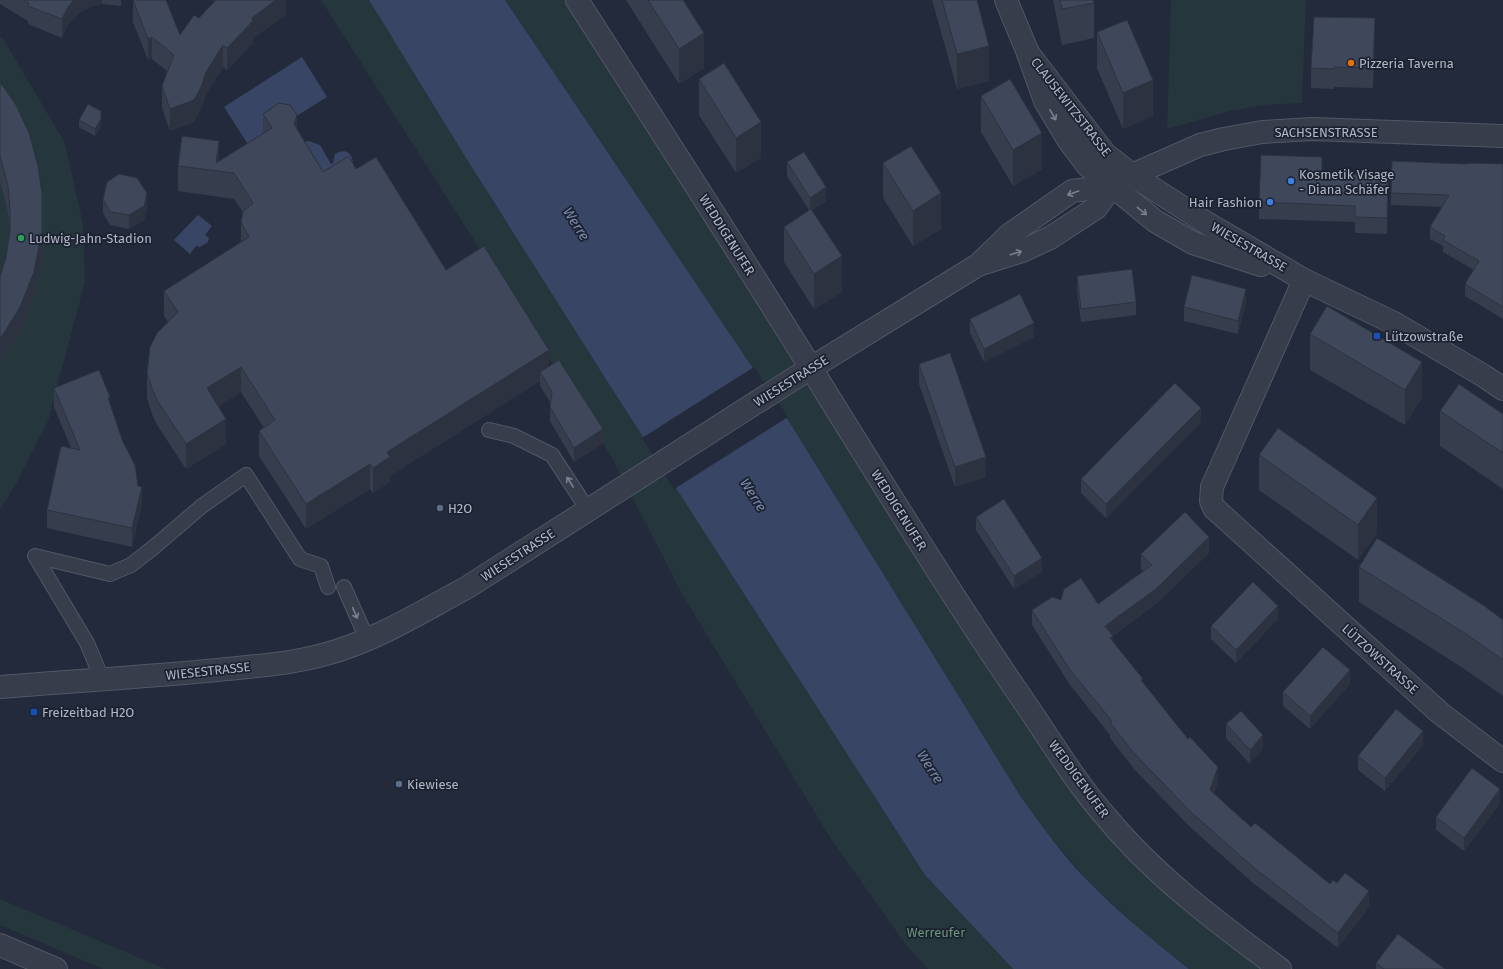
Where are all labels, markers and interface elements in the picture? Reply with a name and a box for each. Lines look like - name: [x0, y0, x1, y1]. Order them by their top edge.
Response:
- street label: CLAUSEWITZSTRASSE: [1028, 55, 1114, 159]
- place label: Pizzeria Taverna: [1359, 56, 1454, 71]
- marker: Pizzeria Taverna: [1346, 58, 1356, 68]
- one-way arrow: [1050, 109, 1058, 121]
- street label: SACHSENSTRASSE: [1274, 125, 1378, 140]
- place label: Kosmetik Visage - Diana Schäfer: [1299, 167, 1394, 197]
- marker: Kosmetik Visage - Diana Schäfer: [1286, 176, 1296, 186]
- one-way arrow: [1068, 189, 1080, 197]
- street label: WEDDIGENUFER: [696, 192, 758, 278]
- place label: Hair Fashion: [1189, 195, 1262, 210]
- marker: Hair Fashion: [1265, 197, 1275, 207]
- water label: Werre: [559, 204, 593, 244]
- one-way arrow: [1137, 206, 1148, 215]
- street label: WIESESTRASSE: [1208, 219, 1290, 275]
- place label: Ludwig-Jahn-Stadion: [29, 231, 152, 246]
- marker: Ludwig-Jahn-Stadion: [16, 233, 26, 243]
- one-way arrow: [1009, 249, 1022, 256]
- place label: Lützowstraße: [1385, 329, 1463, 344]
- marker: Lützowstraße: [1372, 331, 1382, 341]
- street label: WIESESTRASSE: [751, 352, 831, 410]
- street label: WEDDIGENUFER: [868, 467, 930, 553]
- water label: Werre: [736, 475, 770, 515]
- one-way arrow: [566, 477, 574, 488]
- place label: H2O: [448, 501, 472, 516]
- marker: H2O: [435, 503, 445, 513]
- street label: WIESESTRASSE: [478, 526, 558, 584]
- one-way arrow: [352, 607, 360, 619]
- street label: LÜTZOWSTRASSE: [1339, 620, 1422, 697]
- street label: WIESESTRASSE: [165, 659, 251, 683]
- place label: Freizeitbad H2O: [42, 705, 134, 720]
- marker: Freizeitbad H2O: [29, 707, 39, 717]
- street label: WEDDIGENUFER: [1046, 737, 1112, 821]
- water label: Werre: [913, 747, 947, 787]
- place label: Kiewiese: [407, 777, 459, 792]
- marker: Kiewiese: [394, 779, 404, 789]
- park label: Werreufer: [907, 925, 965, 940]

